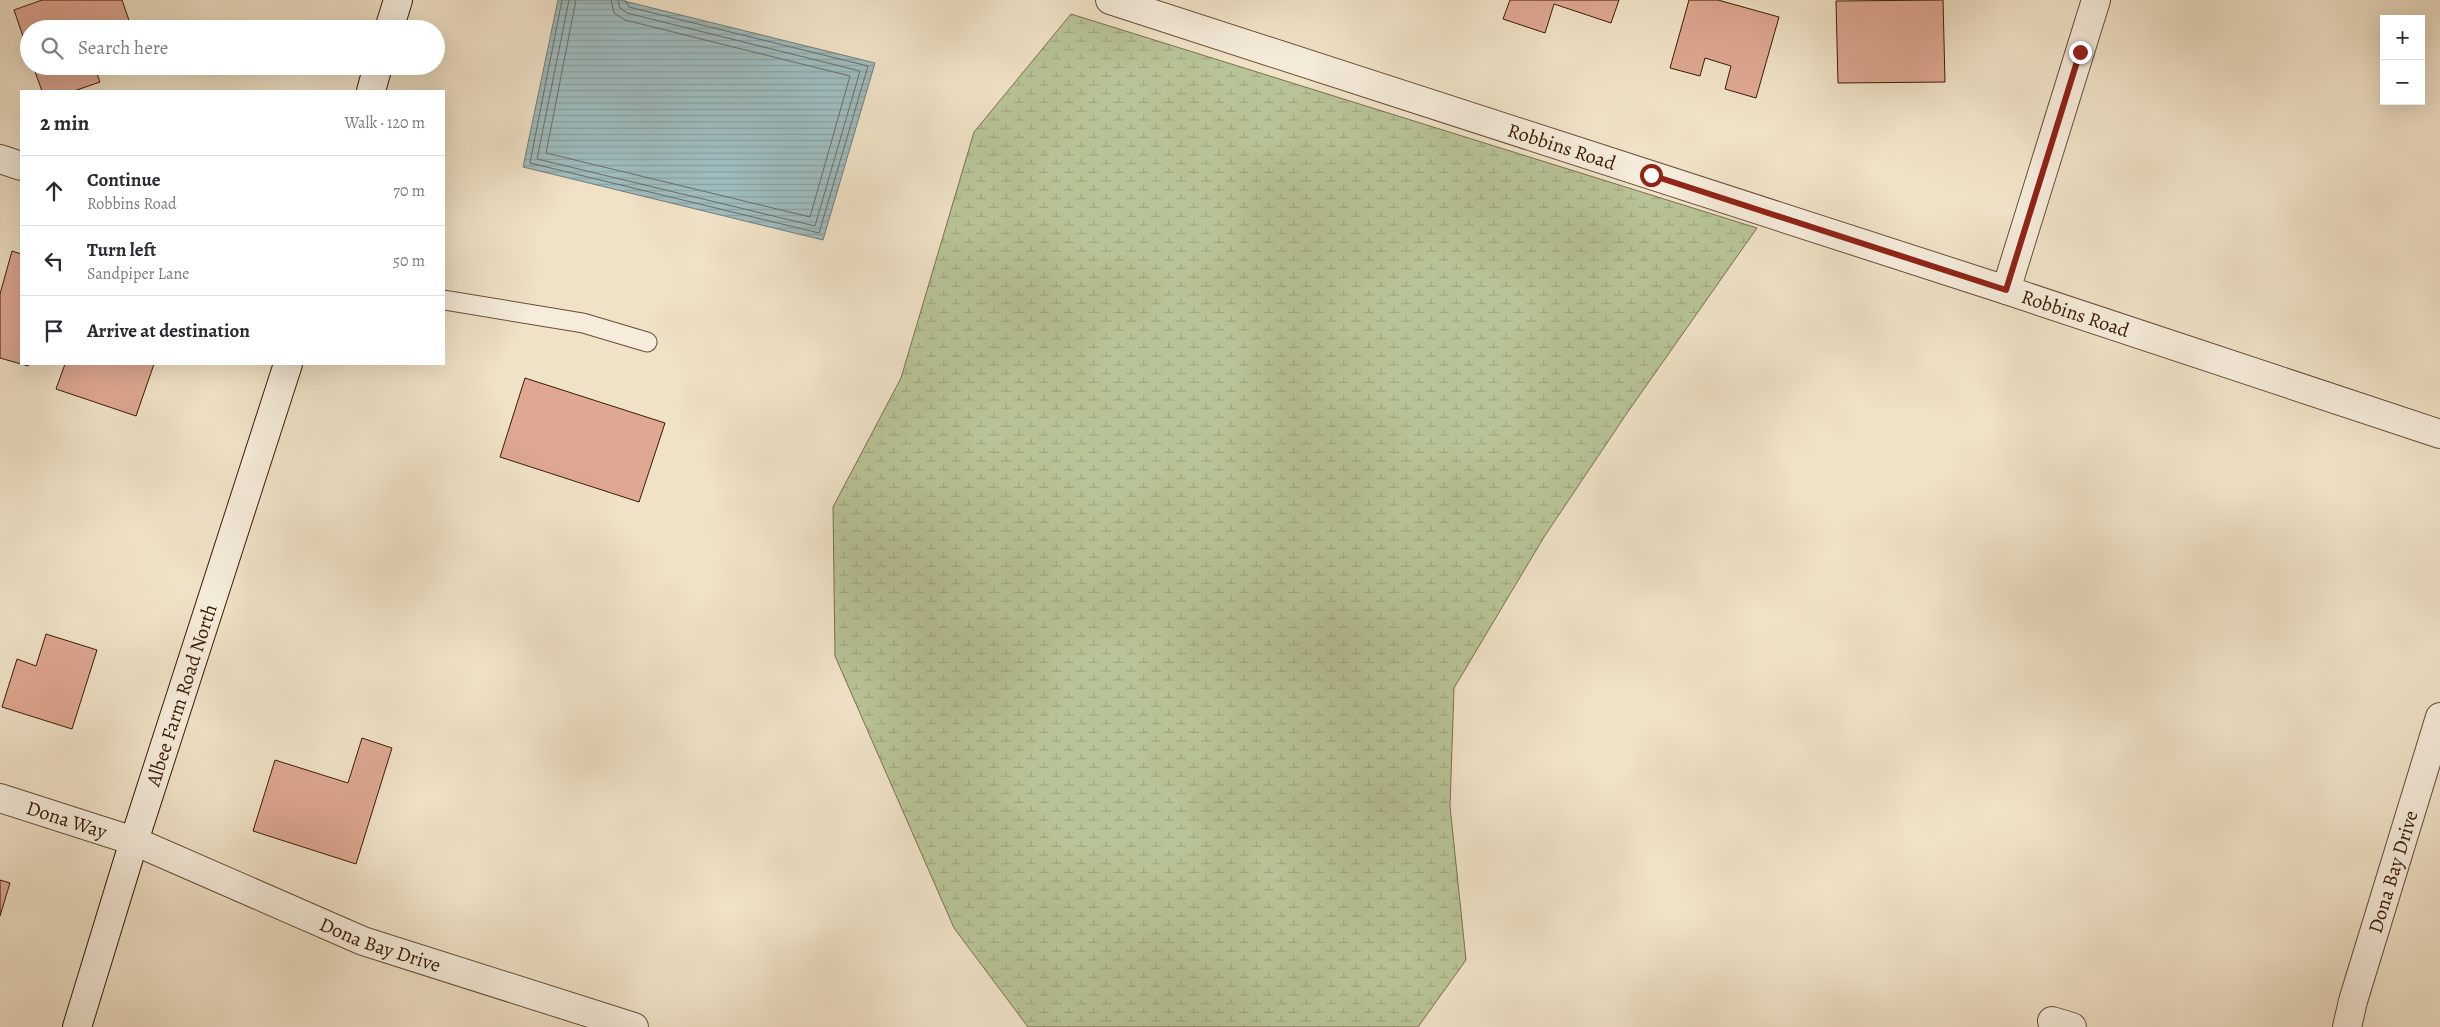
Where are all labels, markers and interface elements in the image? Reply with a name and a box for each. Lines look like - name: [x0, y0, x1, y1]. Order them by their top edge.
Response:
- map controls: [2380, 15, 2425, 105]
- button: +: [2380, 15, 2425, 60]
- search box: [20, 20, 445, 75]
- icon: search: [38, 34, 66, 62]
- text: Search here: [78, 35, 168, 61]
- route end: [2069, 41, 2092, 64]
- button: −: [2380, 60, 2425, 105]
- text: 2 min: [40, 109, 89, 137]
- text: Walk · 120 m: [344, 112, 425, 134]
- street label: Robbins Road: [1504, 117, 1620, 177]
- route start: [1640, 164, 1663, 187]
- text: Continue: [87, 167, 161, 193]
- icon: ahead: [40, 177, 68, 205]
- text: 70 m: [393, 180, 425, 202]
- text: Robbins Road: [87, 193, 177, 215]
- text: Turn left: [87, 237, 156, 263]
- icon: left: [40, 247, 68, 275]
- text: 50 m: [393, 250, 425, 272]
- text: Sandpiper Lane: [87, 263, 189, 285]
- street label: Robbins Road: [2018, 283, 2133, 344]
- icon: arrive: [40, 317, 68, 345]
- text: Arrive at destination: [87, 318, 250, 344]
- street label: Albee Farm Road North: [139, 600, 224, 791]
- street label: Dona Way: [23, 794, 111, 846]
- street label: Dona Bay Drive: [2362, 807, 2425, 936]
- street label: Dona Bay Drive: [315, 911, 444, 979]

